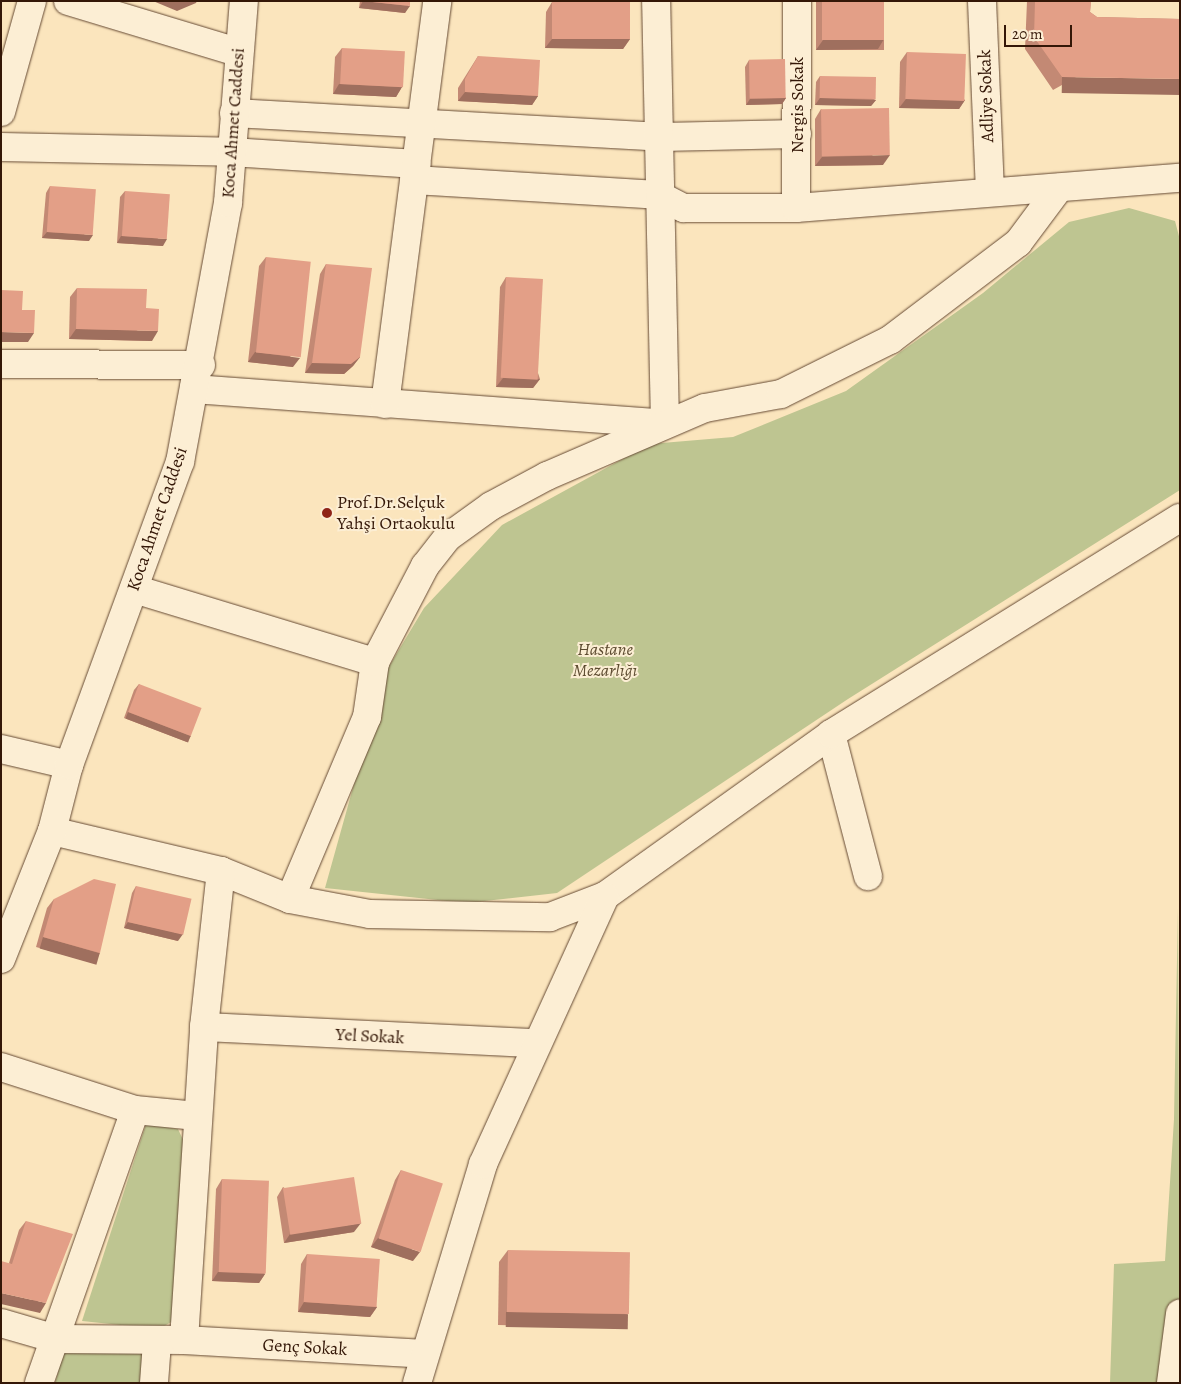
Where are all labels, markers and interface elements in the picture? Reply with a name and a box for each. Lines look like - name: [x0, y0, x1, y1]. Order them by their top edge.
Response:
- scale bar: [1006, 15, 1074, 47]
- text: 20 m: [1012, 24, 1043, 44]
- street label: Koca Ahmet Caddesi: [217, 47, 249, 199]
- street label: Adliye Sokak: [974, 49, 998, 143]
- street label: Nergis Sokak: [786, 57, 808, 153]
- street label: Koca Ahmet Caddesi: [122, 444, 192, 594]
- place label: Prof.Dr.Selçuk Yahşi Ortaokulu: [337, 492, 455, 534]
- marker: Prof.Dr.Selçuk Yahşi Ortaokulu: [321, 507, 333, 519]
- park label: Hastane Mezarlığı: [573, 639, 637, 682]
- street label: Yel Sokak: [335, 1023, 405, 1049]
- street label: Genç Sokak: [262, 1334, 348, 1360]

